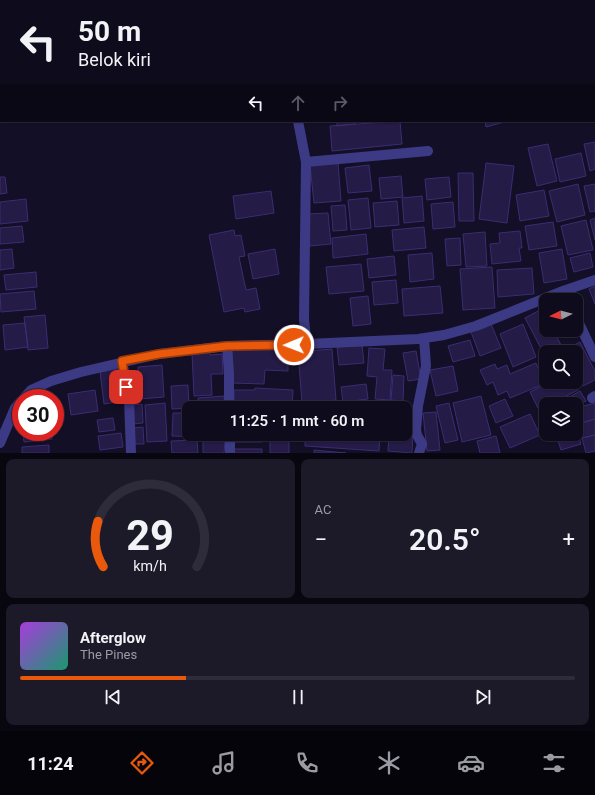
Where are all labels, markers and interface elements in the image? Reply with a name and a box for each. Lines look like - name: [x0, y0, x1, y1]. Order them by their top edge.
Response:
- text: 50 m: [78, 15, 141, 48]
- icon: left: [12, 16, 64, 68]
- text: Belok kiri: [78, 49, 151, 70]
- icon: left: [245, 92, 267, 114]
- icon: ahead: [287, 92, 309, 114]
- icon: right: [329, 92, 351, 114]
- north arrow: [539, 293, 583, 337]
- map controls: [539, 293, 583, 441]
- position arrow: [273, 324, 315, 366]
- button: search: [539, 345, 583, 389]
- pin: [109, 370, 143, 404]
- icon: arrive: [115, 376, 137, 398]
- speed limit sign: 30: [12, 389, 64, 441]
- button: layers: [539, 397, 583, 441]
- text: 11:25 · 1 mnt · 60 m: [230, 412, 364, 430]
- text: AC: [315, 502, 331, 517]
- text: 29: [126, 510, 174, 559]
- text: 20.5°: [409, 522, 481, 557]
- text: −: [315, 527, 327, 552]
- text: +: [563, 527, 575, 552]
- text: km/h: [133, 557, 167, 573]
- text: Afterglow: [80, 629, 146, 647]
- text: The Pines: [80, 647, 137, 662]
- icon: previous: [102, 686, 124, 708]
- icon: pause: [287, 686, 309, 708]
- icon: next: [472, 686, 494, 708]
- icon: directions: [128, 749, 156, 777]
- icon: music: [210, 749, 238, 777]
- icon: phone: [293, 749, 321, 777]
- icon: climate: [375, 749, 403, 777]
- icon: car: [457, 749, 485, 777]
- icon: filters: [540, 749, 568, 777]
- text: 11:24: [27, 753, 74, 774]

